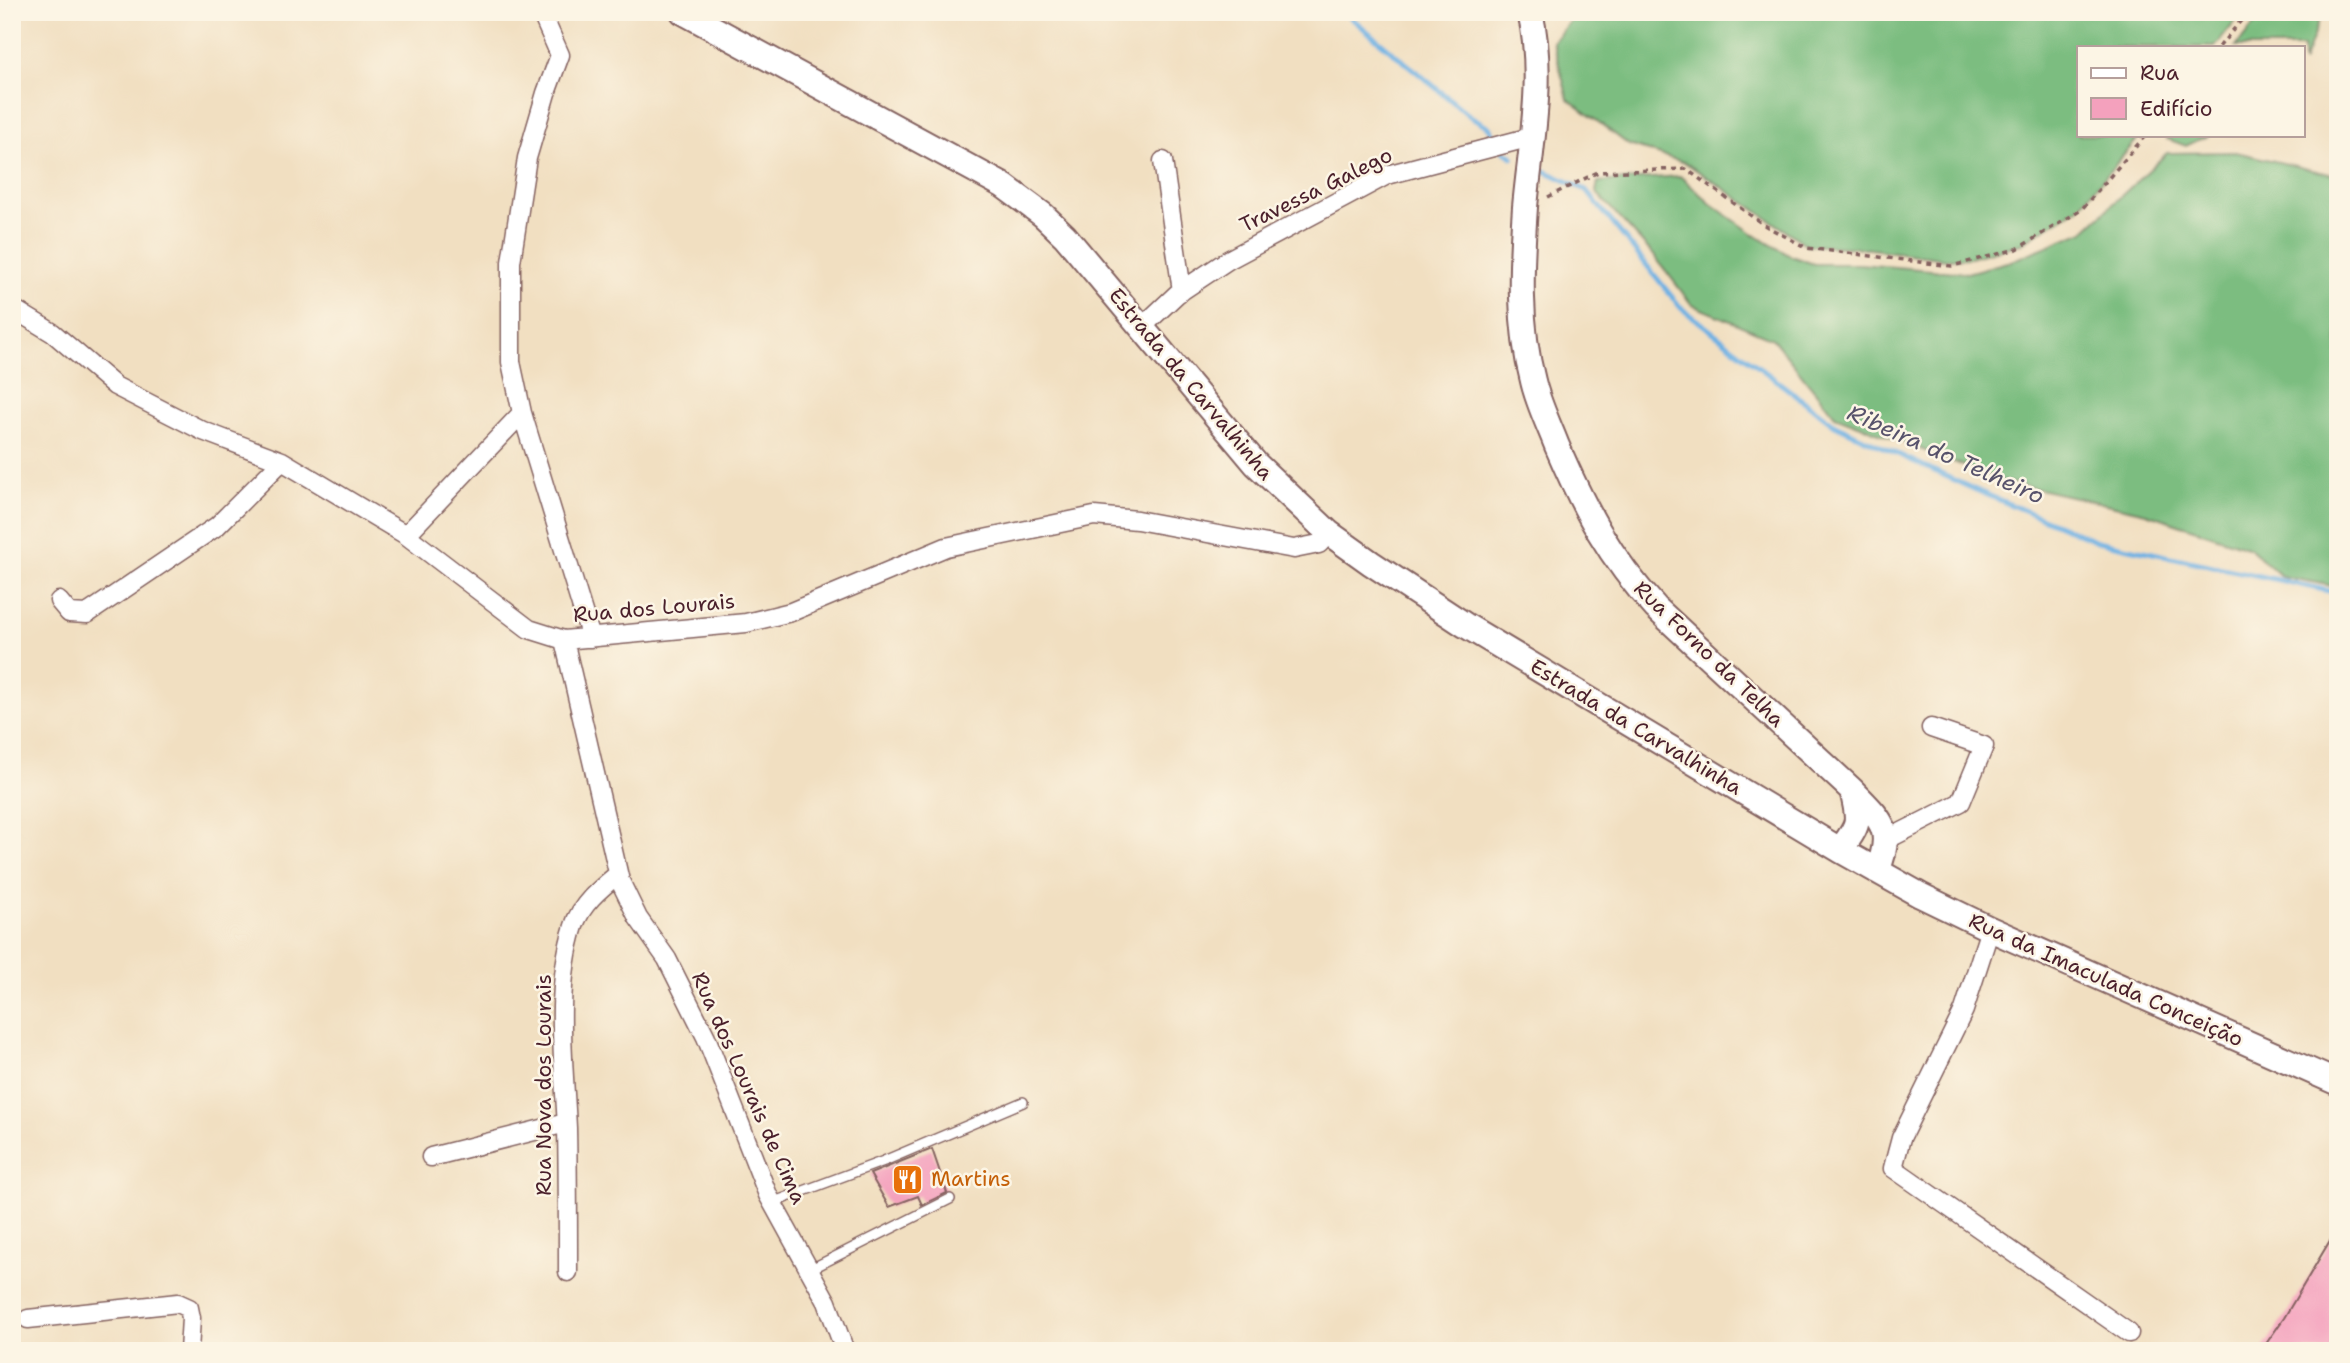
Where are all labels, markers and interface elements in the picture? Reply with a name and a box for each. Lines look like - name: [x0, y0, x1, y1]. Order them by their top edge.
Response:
- legend: [2077, 46, 2304, 136]
- text: Rua: [2140, 59, 2179, 87]
- text: Edifício: [2140, 95, 2212, 123]
- street label: Travessa Galego: [1235, 141, 1397, 239]
- street label: Estrada da Carvalhinha: [1102, 282, 1280, 486]
- water label: Ribeira do Telheiro: [1843, 397, 2049, 511]
- street label: Rua Forno da Telha: [1628, 575, 1790, 733]
- street label: Rua dos Lourais: [572, 587, 736, 629]
- street label: Estrada da Carvalhinha: [1525, 652, 1747, 802]
- street label: Rua da Imaculada Conceição: [1964, 907, 2248, 1053]
- street label: Rua dos Lourais de Cima: [685, 968, 813, 1208]
- street label: Rua Nova dos Lourais: [530, 974, 558, 1196]
- restaurant icon: Martins: [891, 1162, 925, 1196]
- place label: Martins: [931, 1165, 1011, 1193]

